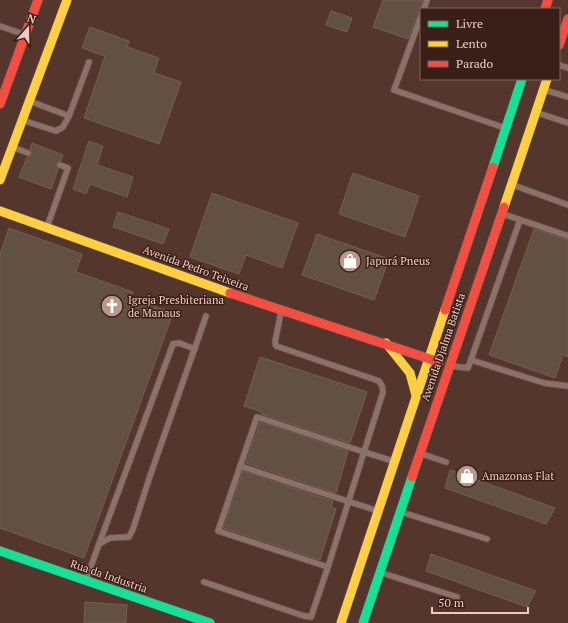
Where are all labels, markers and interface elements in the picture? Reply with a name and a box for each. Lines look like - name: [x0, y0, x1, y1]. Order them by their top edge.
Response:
- north arrow: [8, 8, 48, 48]
- legend: [420, 8, 560, 80]
- text: N: [25, 11, 38, 27]
- text: Livre: [456, 16, 483, 31]
- text: Lento: [456, 36, 487, 51]
- text: Parado: [456, 56, 494, 71]
- street label: Avenida Pedro Teixeira: [141, 242, 251, 294]
- shop icon: Japurá Pneus: [337, 248, 363, 274]
- place label: Japurá Pneus: [366, 254, 430, 268]
- street label: Avenida Djalma Batista: [418, 291, 468, 403]
- church icon: Igreja Presbiteriana de Manaus: [99, 293, 125, 319]
- place label: Igreja Presbiteriana de Manaus: [128, 293, 224, 320]
- shop icon: Amazonas Flat: [454, 463, 480, 489]
- place label: Amazonas Flat: [482, 469, 554, 483]
- street label: Rua da Industria: [69, 556, 150, 596]
- scale bar: [432, 589, 528, 615]
- text: 50 m: [438, 595, 465, 610]

